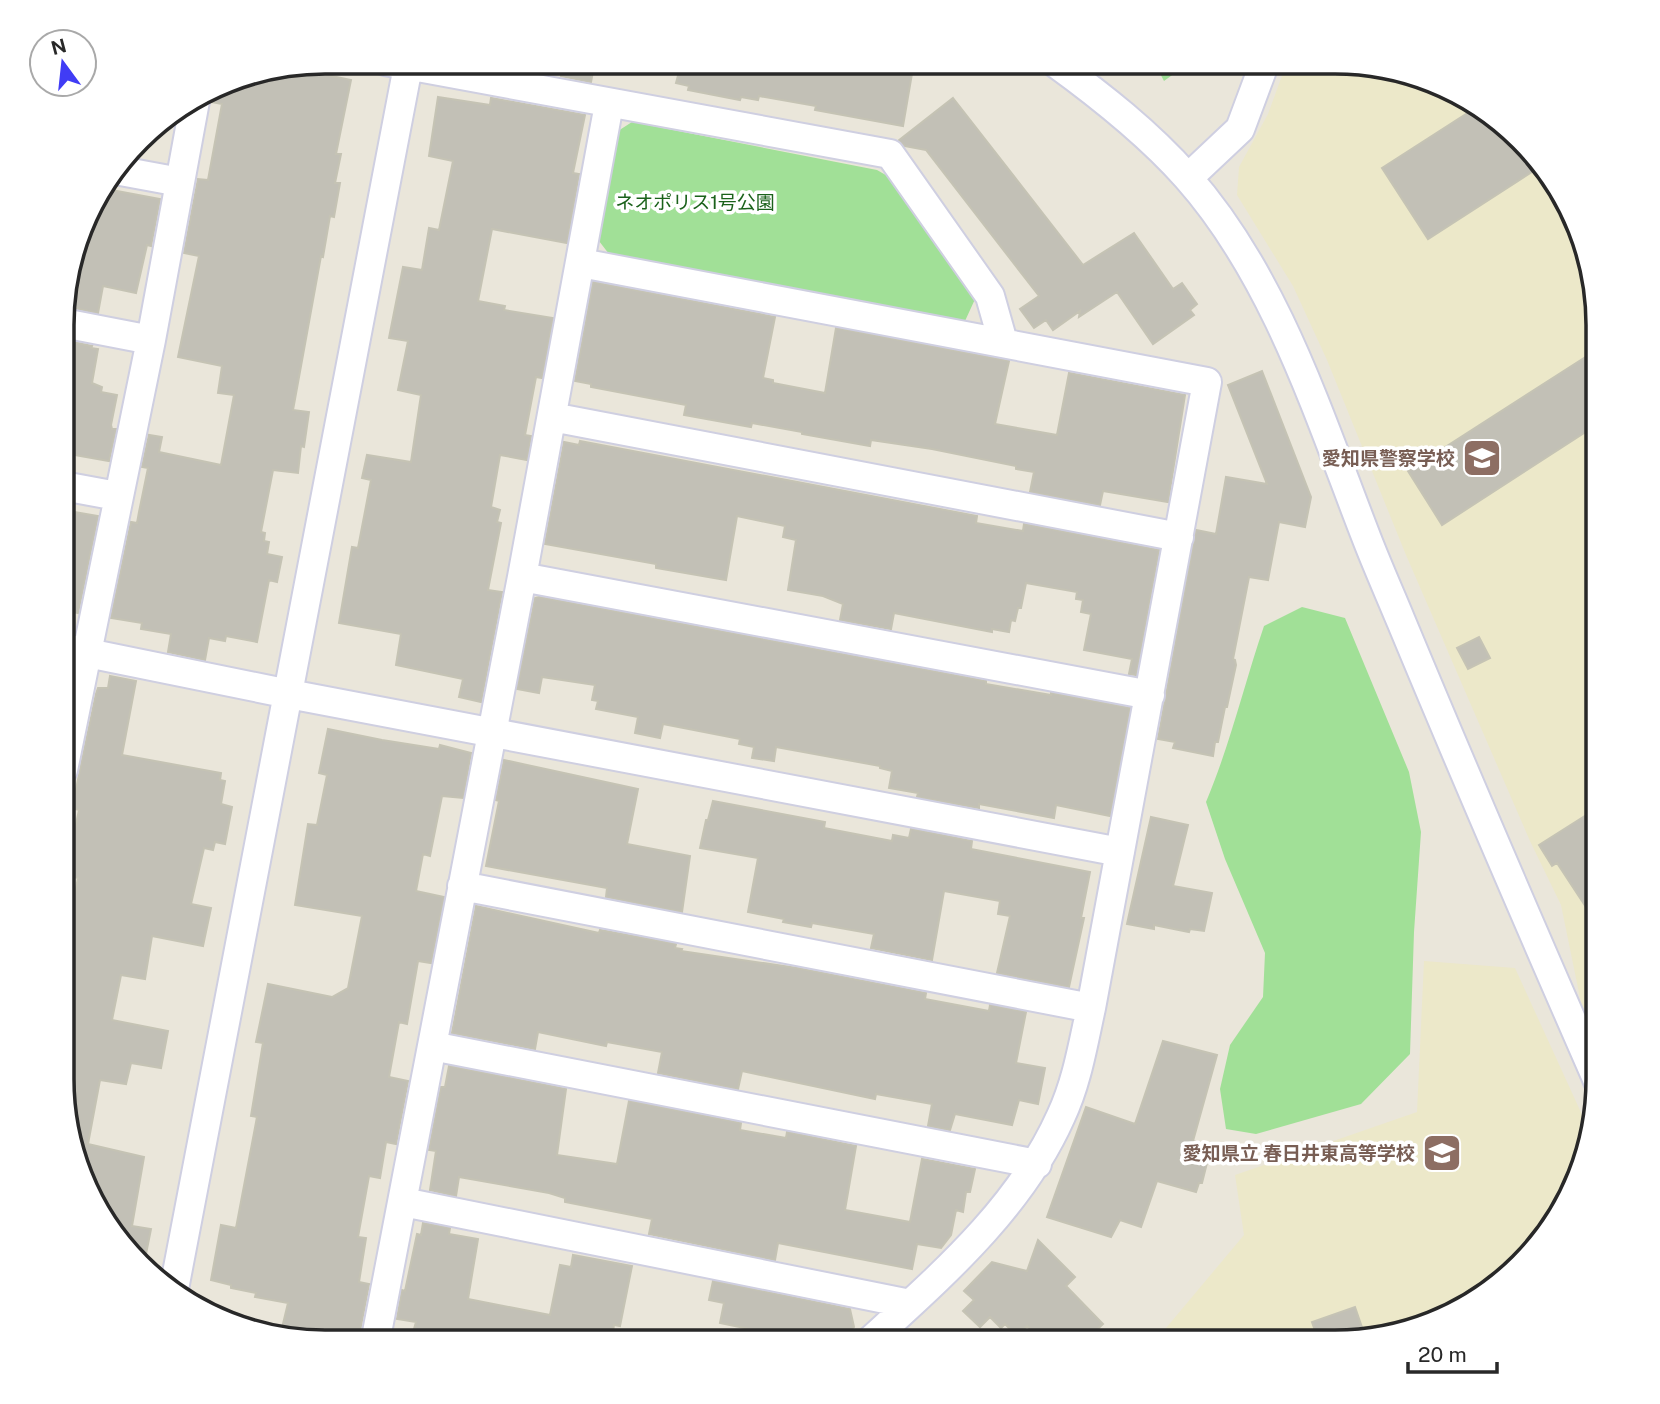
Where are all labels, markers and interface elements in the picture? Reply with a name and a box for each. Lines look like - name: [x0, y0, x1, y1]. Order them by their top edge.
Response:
- north arrow: [28, 28, 98, 98]
- text: N: [49, 34, 69, 59]
- park label: ネオポリス1号公園: [615, 191, 775, 213]
- school or university icon: 愛知県警察学校: [1461, 437, 1503, 479]
- place label: 愛知県警察学校: [1322, 447, 1455, 469]
- school or university icon: 愛知県立 春日井東高等学校: [1421, 1132, 1463, 1174]
- place label: 愛知県立 春日井東高等学校: [1183, 1142, 1415, 1164]
- scale bar: [1408, 1330, 1497, 1374]
- text: 20 m: [1418, 1342, 1467, 1367]

